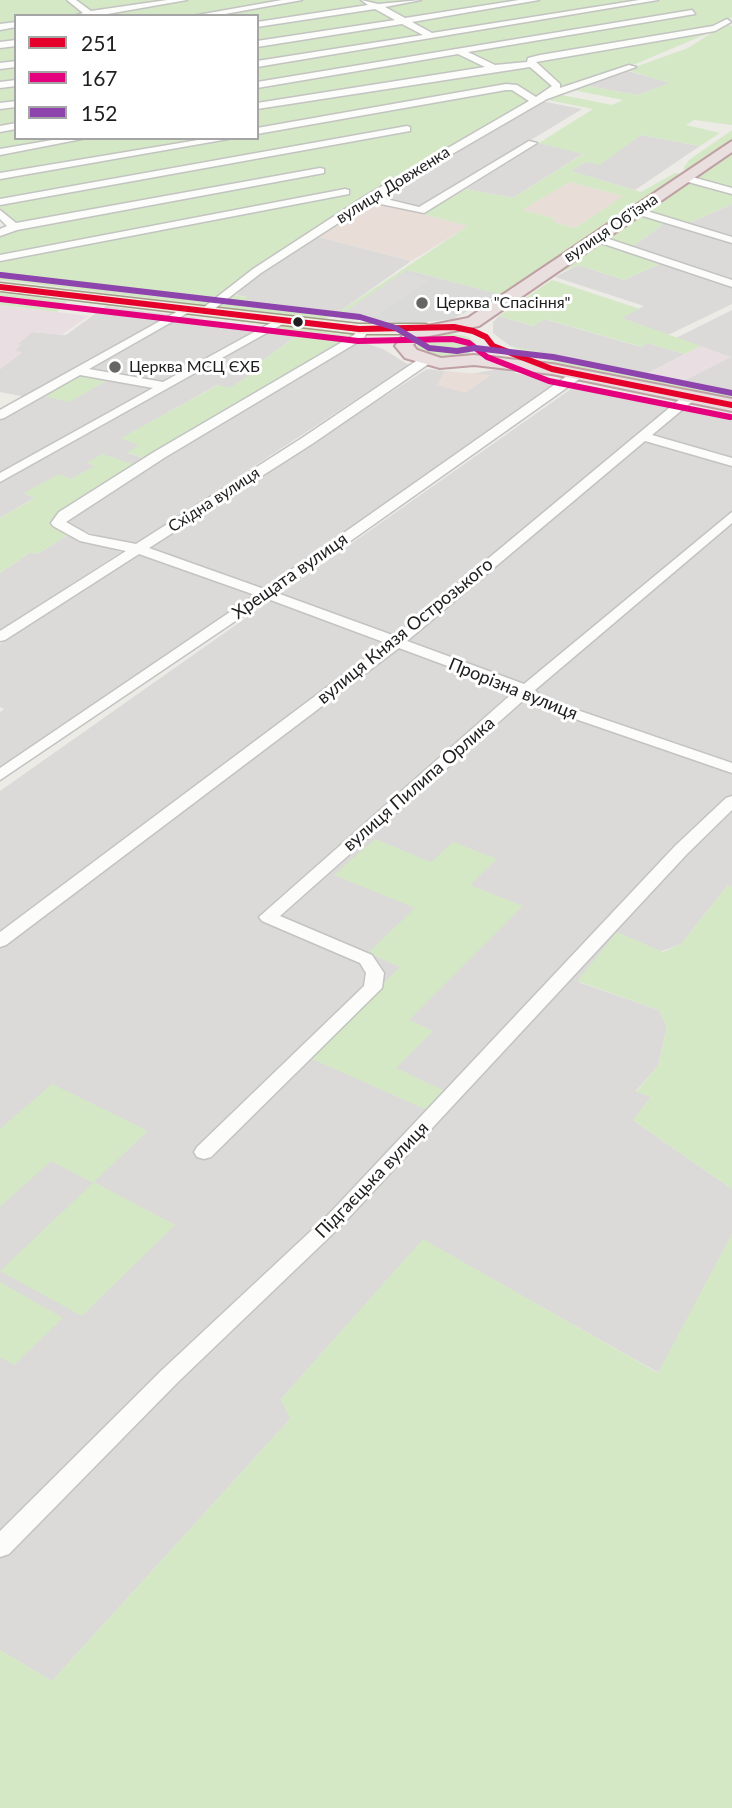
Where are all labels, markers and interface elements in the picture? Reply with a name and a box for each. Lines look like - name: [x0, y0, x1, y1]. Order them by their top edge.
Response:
- legend: [14, 14, 259, 140]
- text: 251: [81, 30, 118, 55]
- text: 167: [81, 65, 118, 90]
- text: 152: [81, 100, 118, 125]
- street label: вулиця Довженка: [333, 142, 453, 228]
- street label: вулиця Об’їзна: [560, 189, 662, 267]
- place label: Церква "Спасіння": [436, 293, 571, 313]
- marker: Церква "Спасіння": [414, 295, 430, 311]
- unlabelled marker: [291, 315, 305, 329]
- place label: Церква МСЦ ЄХБ: [129, 357, 260, 377]
- marker: Церква МСЦ ЄХБ: [107, 359, 123, 375]
- street label: Східна вулиця: [165, 463, 263, 537]
- street label: Хрещата вулиця: [228, 528, 352, 624]
- street label: вулиця Князя Острозького: [313, 553, 497, 709]
- street label: Прорізна вулиця: [445, 653, 581, 725]
- street label: вулиця Пилипа Орлика: [339, 712, 499, 856]
- street label: Підгаєцька вулиця: [311, 1117, 433, 1243]

